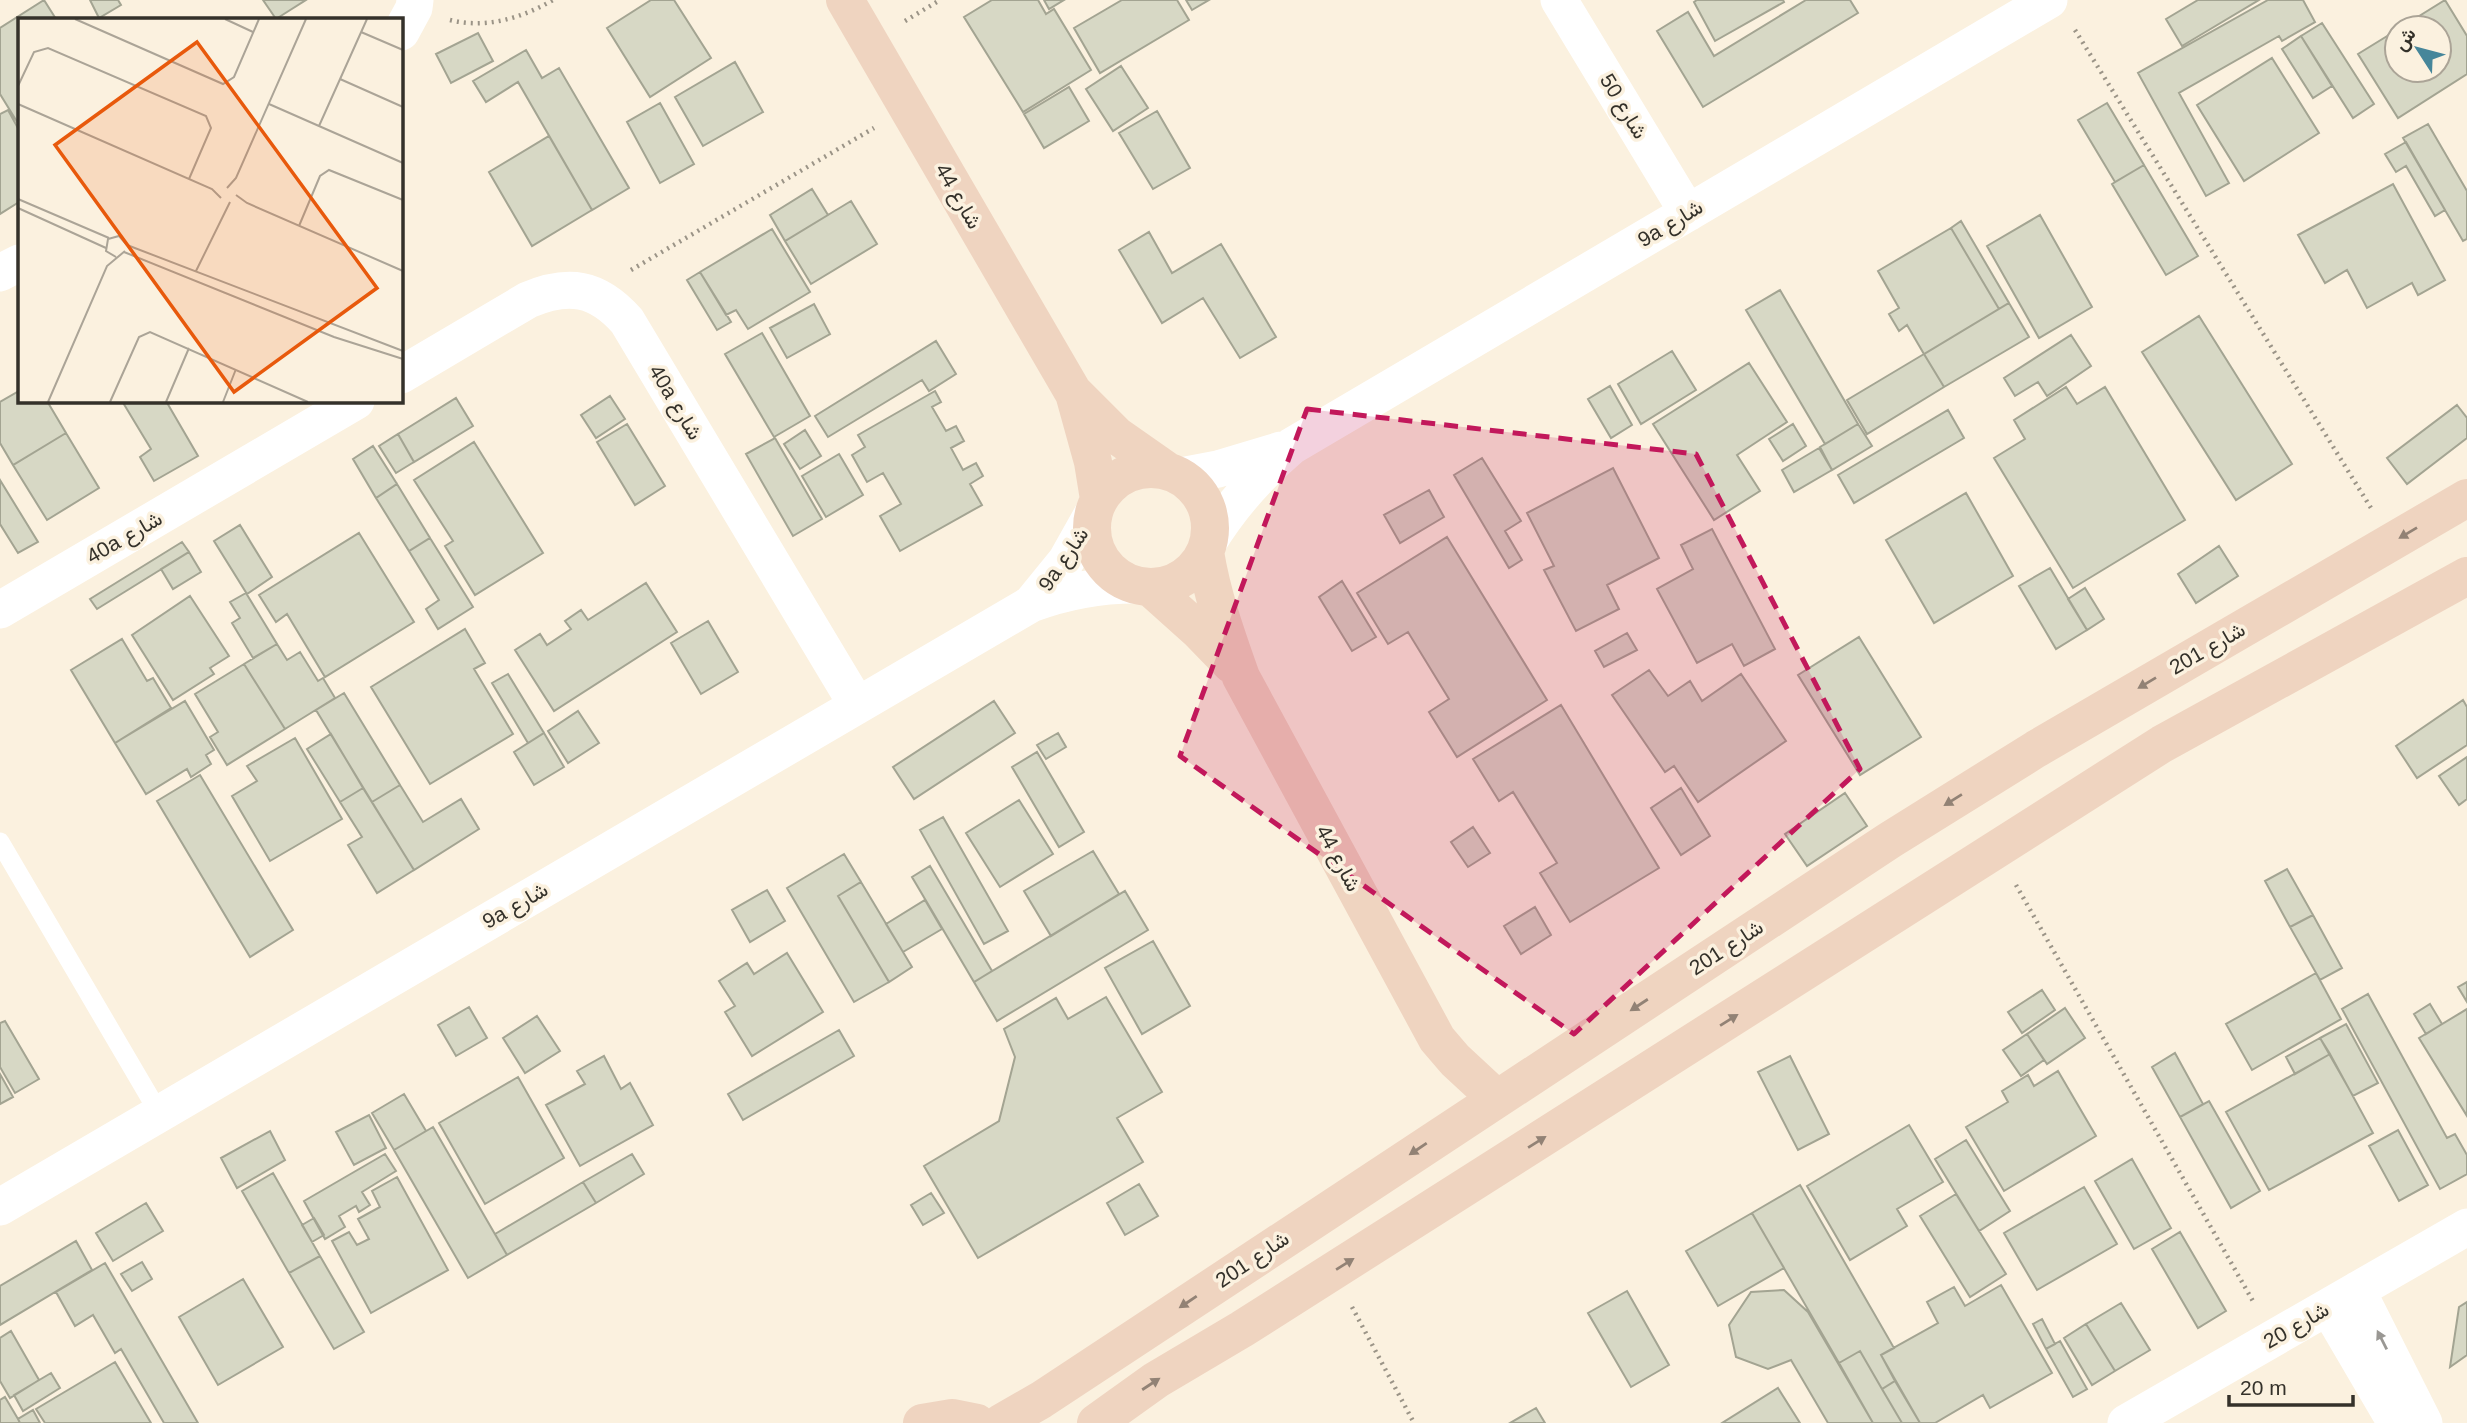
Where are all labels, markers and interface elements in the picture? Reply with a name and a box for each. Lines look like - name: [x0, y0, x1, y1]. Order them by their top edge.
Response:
- north arrow: [2383, 14, 2453, 84]
- inset map: [18, 18, 402, 402]
- text: ش: [2389, 24, 2421, 55]
- street label: شارع 50: [1593, 69, 1652, 144]
- street label: شارع 44: [929, 159, 987, 234]
- street label: 9a شارع: [1633, 195, 1708, 254]
- street label: 40a شارع: [642, 360, 707, 445]
- street label: 40a شارع: [82, 506, 167, 570]
- street label: 9a شارع: [1033, 523, 1095, 597]
- one-way arrow: [2399, 526, 2418, 539]
- street label: شارع 201: [2165, 617, 2250, 681]
- one-way arrow: [2138, 677, 2157, 689]
- one-way arrow: [1943, 794, 1962, 807]
- street label: شارع 44: [1309, 821, 1366, 896]
- street label: 9a شارع: [478, 877, 553, 935]
- street label: شارع 201: [1685, 915, 1769, 982]
- one-way arrow: [1629, 998, 1649, 1011]
- one-way arrow: [1719, 1014, 1739, 1027]
- one-way arrow: [1527, 1135, 1546, 1148]
- one-way arrow: [1409, 1142, 1428, 1155]
- street label: شارع 201: [1211, 1226, 1295, 1294]
- one-way arrow: [1335, 1257, 1354, 1270]
- one-way arrow: [1179, 1295, 1197, 1309]
- street label: شارع 20: [2259, 1297, 2334, 1355]
- one-way arrow: [2377, 1330, 2388, 1350]
- scale bar: [2229, 1364, 2353, 1408]
- text: 20 m: [2240, 1376, 2287, 1399]
- one-way arrow: [1142, 1377, 1161, 1390]

